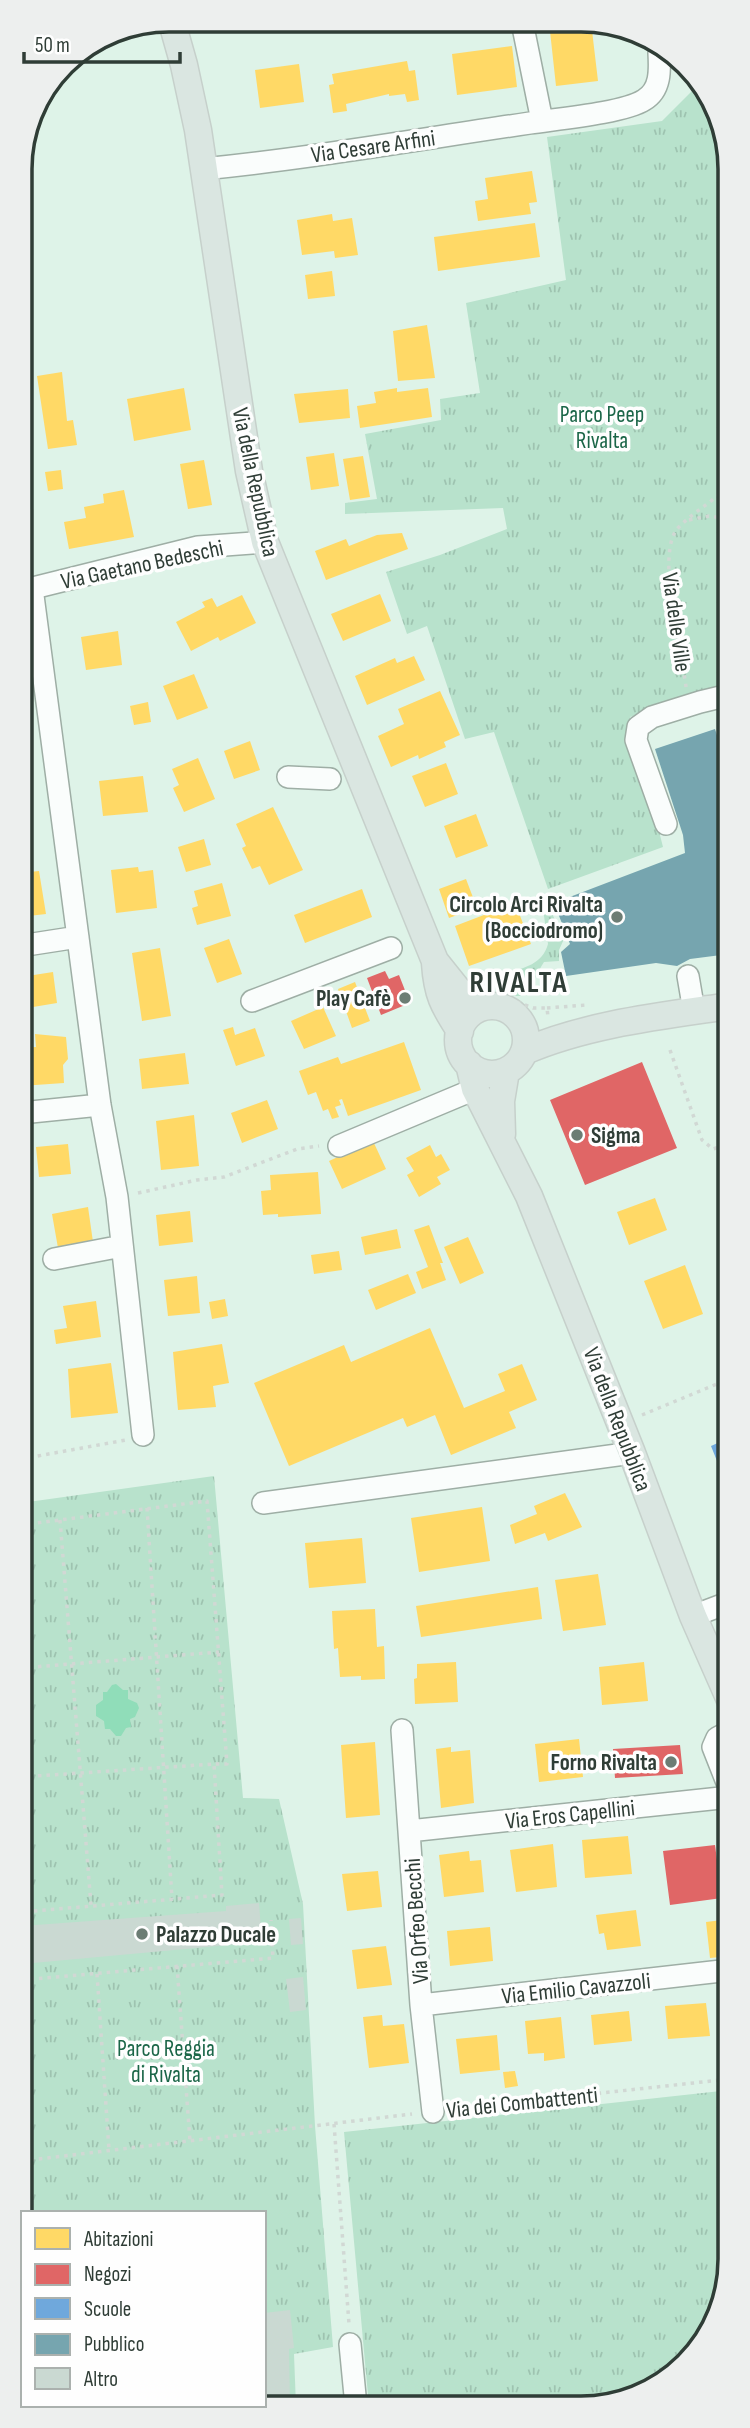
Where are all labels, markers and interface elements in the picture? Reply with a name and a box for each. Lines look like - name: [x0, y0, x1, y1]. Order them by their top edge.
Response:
- scale bar: [24, 21, 180, 65]
- text: 50 m: [35, 33, 70, 58]
- street label: Via Cesare Arfini: [309, 124, 437, 170]
- park label: Parco Peep Rivalta: [560, 401, 644, 455]
- street label: Via della Repubblica: [226, 405, 284, 559]
- street label: Via Gaetano Bedeschi: [58, 534, 226, 596]
- street label: Via delle Ville: [655, 571, 697, 674]
- place label: Circolo Arci Rivalta (Bocciodromo): [449, 891, 603, 945]
- marker: Circolo Arci Rivalta (Bocciodromo): [609, 909, 625, 925]
- district label: RIVALTA: [469, 965, 569, 1001]
- place label: Play Cafè: [316, 985, 391, 1013]
- marker: Play Cafè: [397, 990, 413, 1006]
- place label: Sigma: [591, 1122, 640, 1150]
- marker: Sigma: [569, 1127, 585, 1143]
- street label: Via della Repubblica: [577, 1344, 657, 1495]
- place label: Forno Rivalta: [551, 1749, 657, 1777]
- marker: Forno Rivalta: [663, 1754, 679, 1770]
- street label: Via Eros Capellini: [504, 1794, 636, 1836]
- street label: Via Orfeo Becchi: [399, 1857, 435, 1985]
- place label: Palazzo Ducale: [156, 1921, 276, 1949]
- marker: Palazzo Ducale: [134, 1926, 150, 1942]
- street label: Via Emilio Cavazzoli: [500, 1967, 652, 2011]
- park label: Parco Reggia di Rivalta: [117, 2035, 215, 2089]
- street label: Via dei Combattenti: [445, 2081, 599, 2125]
- legend: [21, 2211, 266, 2407]
- text: Abitazioni: [83, 2227, 153, 2252]
- text: Negozi: [84, 2262, 131, 2287]
- text: Scuole: [84, 2297, 131, 2322]
- text: Pubblico: [84, 2332, 144, 2357]
- text: Altro: [83, 2367, 118, 2392]

